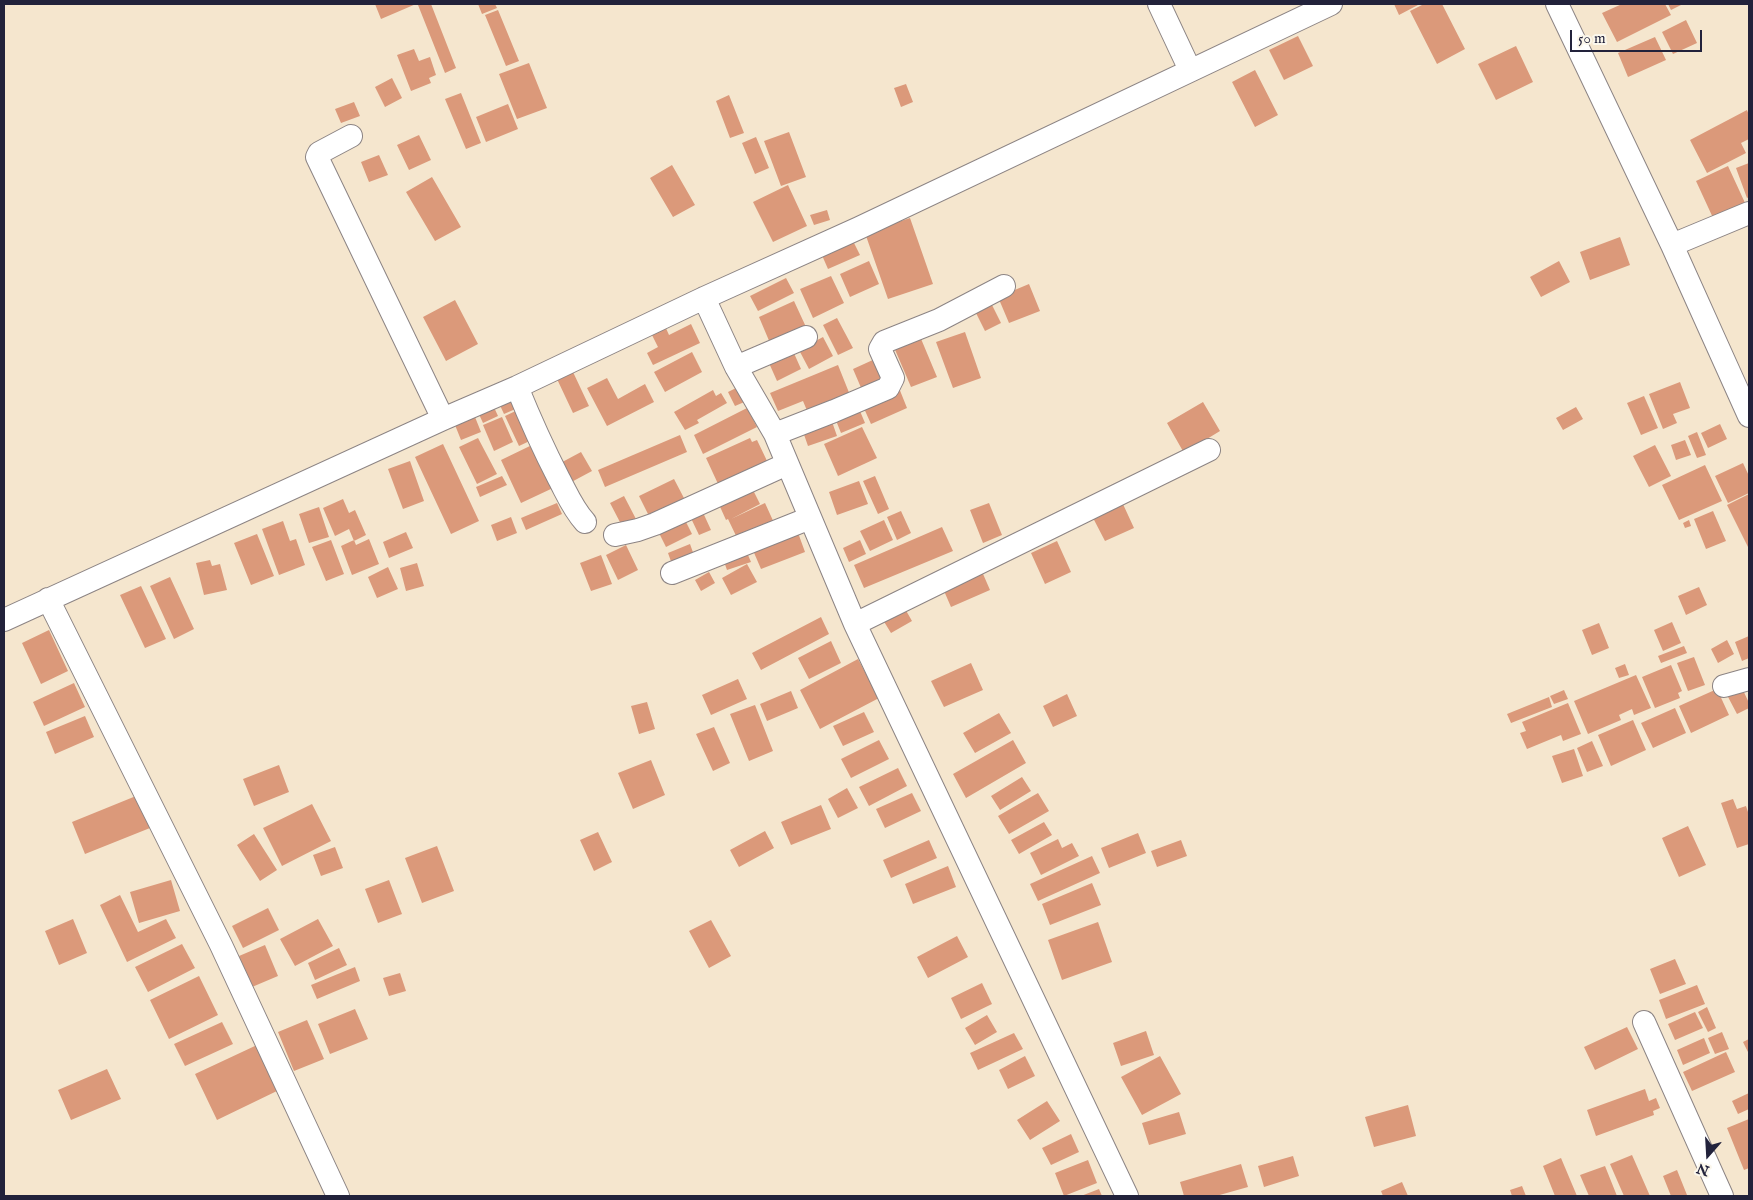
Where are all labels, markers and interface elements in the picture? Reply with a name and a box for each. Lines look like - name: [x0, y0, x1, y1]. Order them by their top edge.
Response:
- scale bar: [1573, 20, 1706, 52]
- text: 50 m: [1578, 29, 1606, 48]
- north arrow: [1683, 1130, 1733, 1180]
- text: N: [1694, 1159, 1712, 1180]

